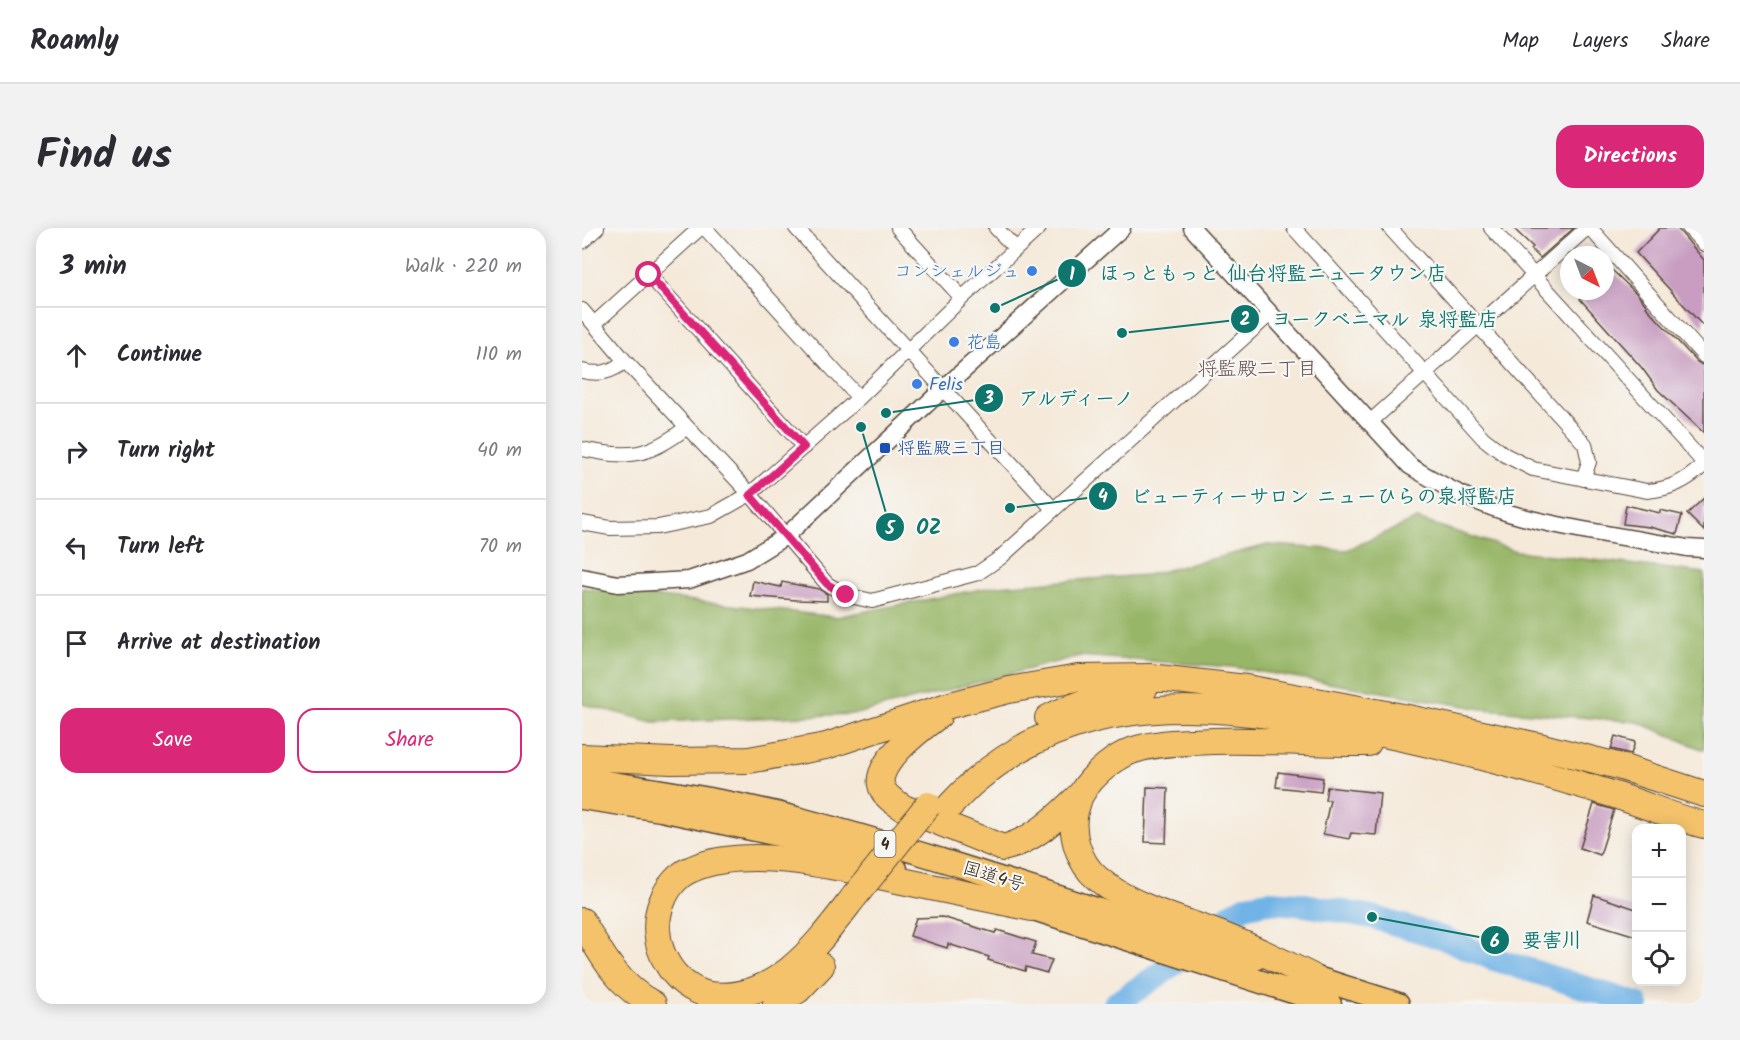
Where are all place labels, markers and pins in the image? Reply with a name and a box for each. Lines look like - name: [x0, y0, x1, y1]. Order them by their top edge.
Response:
- callout: ほっともっと 仙台将監ニュータウン店: [1057, 254, 1459, 292]
- place label: コンシェルジュ: [894, 258, 1020, 287]
- marker: コンシェルジュ: [1025, 264, 1039, 278]
- callout: ヨークベニマル 泉将監店: [1230, 300, 1510, 338]
- place label: 花島: [966, 329, 1002, 358]
- marker: 花島: [947, 335, 961, 349]
- place label: Felis: [929, 371, 963, 400]
- marker: Felis: [910, 377, 924, 391]
- callout: アルディーノ: [974, 379, 1148, 417]
- place label: 将監殿三丁目: [897, 435, 1005, 464]
- marker: 将監殿三丁目: [878, 441, 892, 455]
- callout: ビューティーサロン ニューひらの泉将監店: [1088, 477, 1529, 515]
- callout: OZ: [875, 508, 954, 546]
- callout: 要害川: [1480, 921, 1594, 959]

